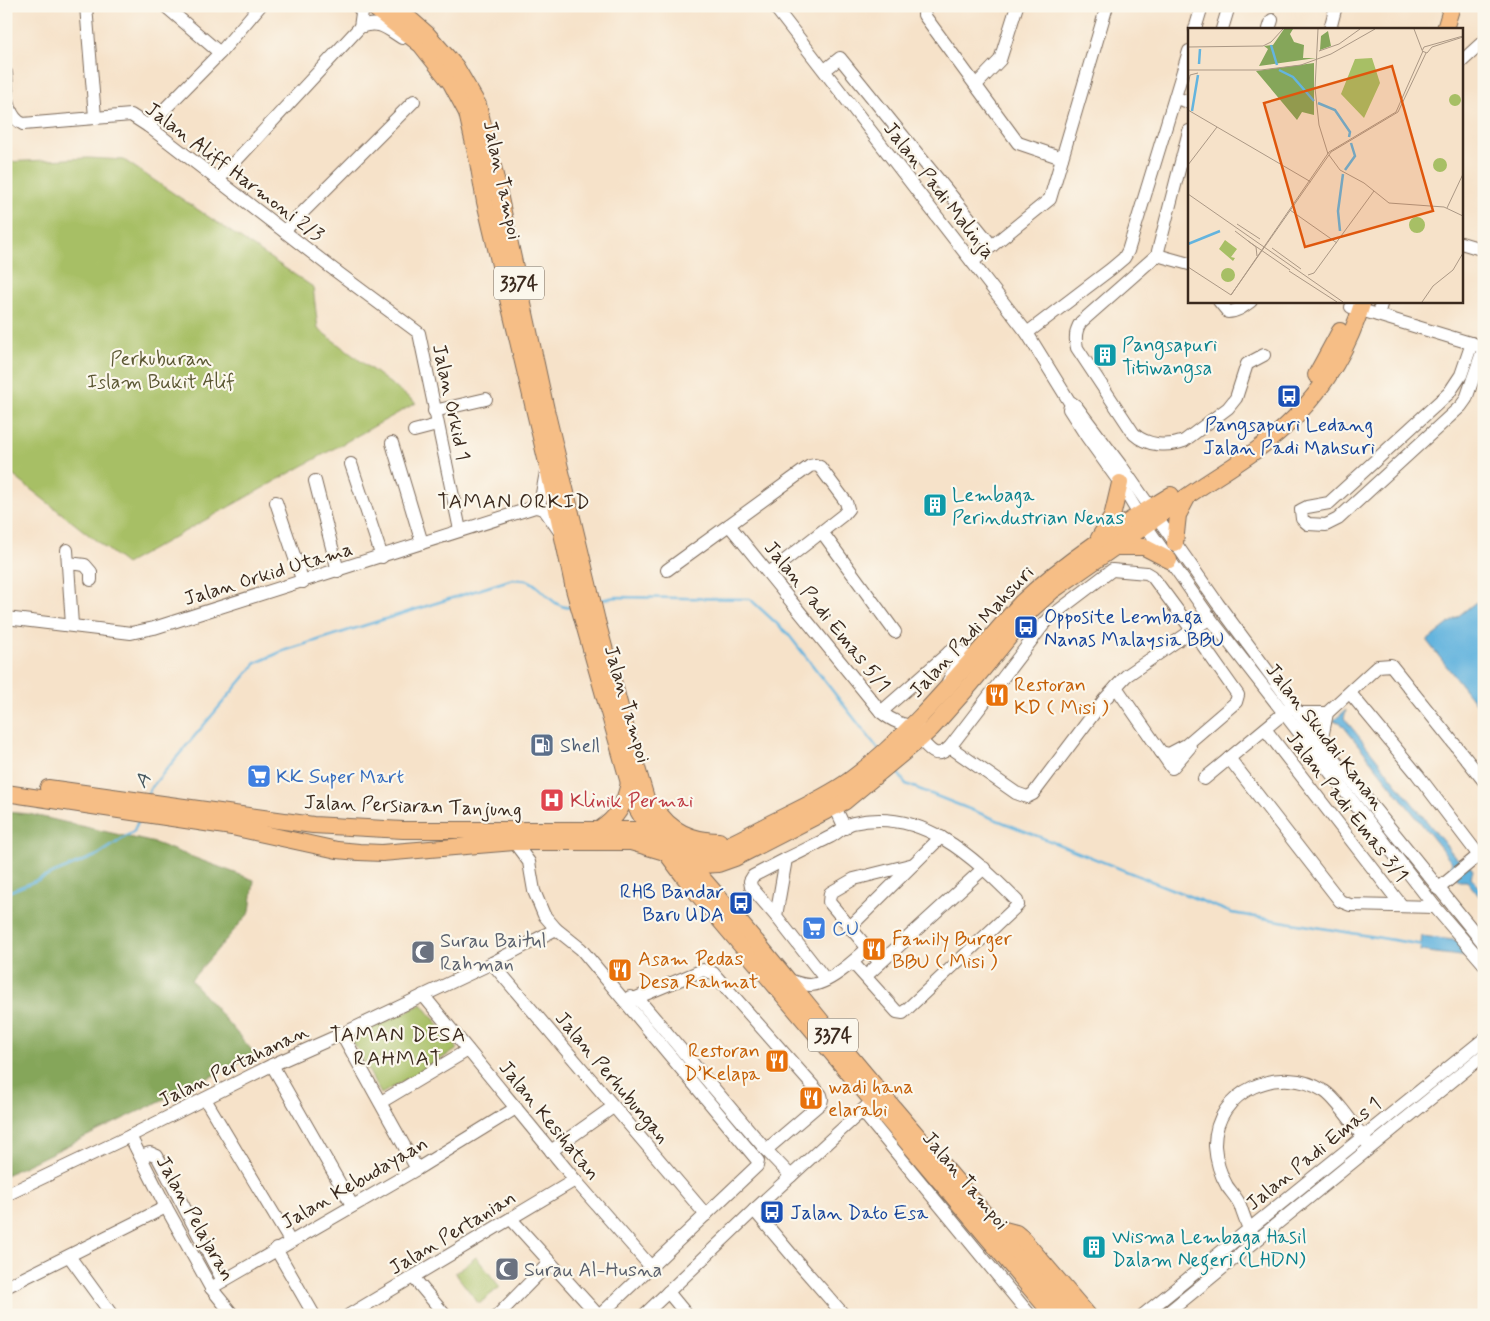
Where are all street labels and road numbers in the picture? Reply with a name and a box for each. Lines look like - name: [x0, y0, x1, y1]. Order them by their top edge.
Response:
- street label: Jalan Aliff Harmoni 2/3: [139, 96, 329, 248]
- street label: Jalan Padi Malinja: [877, 117, 1001, 265]
- street label: Jalan Tampoi: [476, 118, 527, 242]
- road number: 3374: [494, 266, 544, 300]
- street label: Jalan Orkid 1: [425, 341, 476, 463]
- street label: Jalan Orkid Utama: [181, 536, 356, 613]
- street label: Jalan Padi Emas 5/1: [757, 536, 896, 698]
- street label: Jalan Padi Mahsuri: [904, 560, 1041, 704]
- street label: Jalan Tampoi: [597, 642, 656, 766]
- street label: Jalan Skudai Kanan: [1259, 658, 1391, 816]
- street label: Jalan Padi Emas 3/1: [1279, 726, 1414, 888]
- street label: Jalan Persiaran Tanjung: [304, 789, 522, 824]
- street label: Jalan Perhubungan: [548, 1006, 675, 1150]
- street label: Jalan Pertahanan: [154, 1018, 313, 1114]
- road number: 3374: [808, 1018, 858, 1052]
- street label: Jalan Kesihatan: [492, 1055, 606, 1187]
- street label: Jalan Padi Emas 1: [1241, 1091, 1387, 1217]
- street label: Jalan Tampoi: [916, 1126, 1014, 1236]
- street label: Jalan Kebudayaan: [277, 1130, 433, 1236]
- street label: Jalan Pelajaran: [149, 1151, 240, 1286]
- street label: Jalan Pertanian: [384, 1185, 521, 1282]

